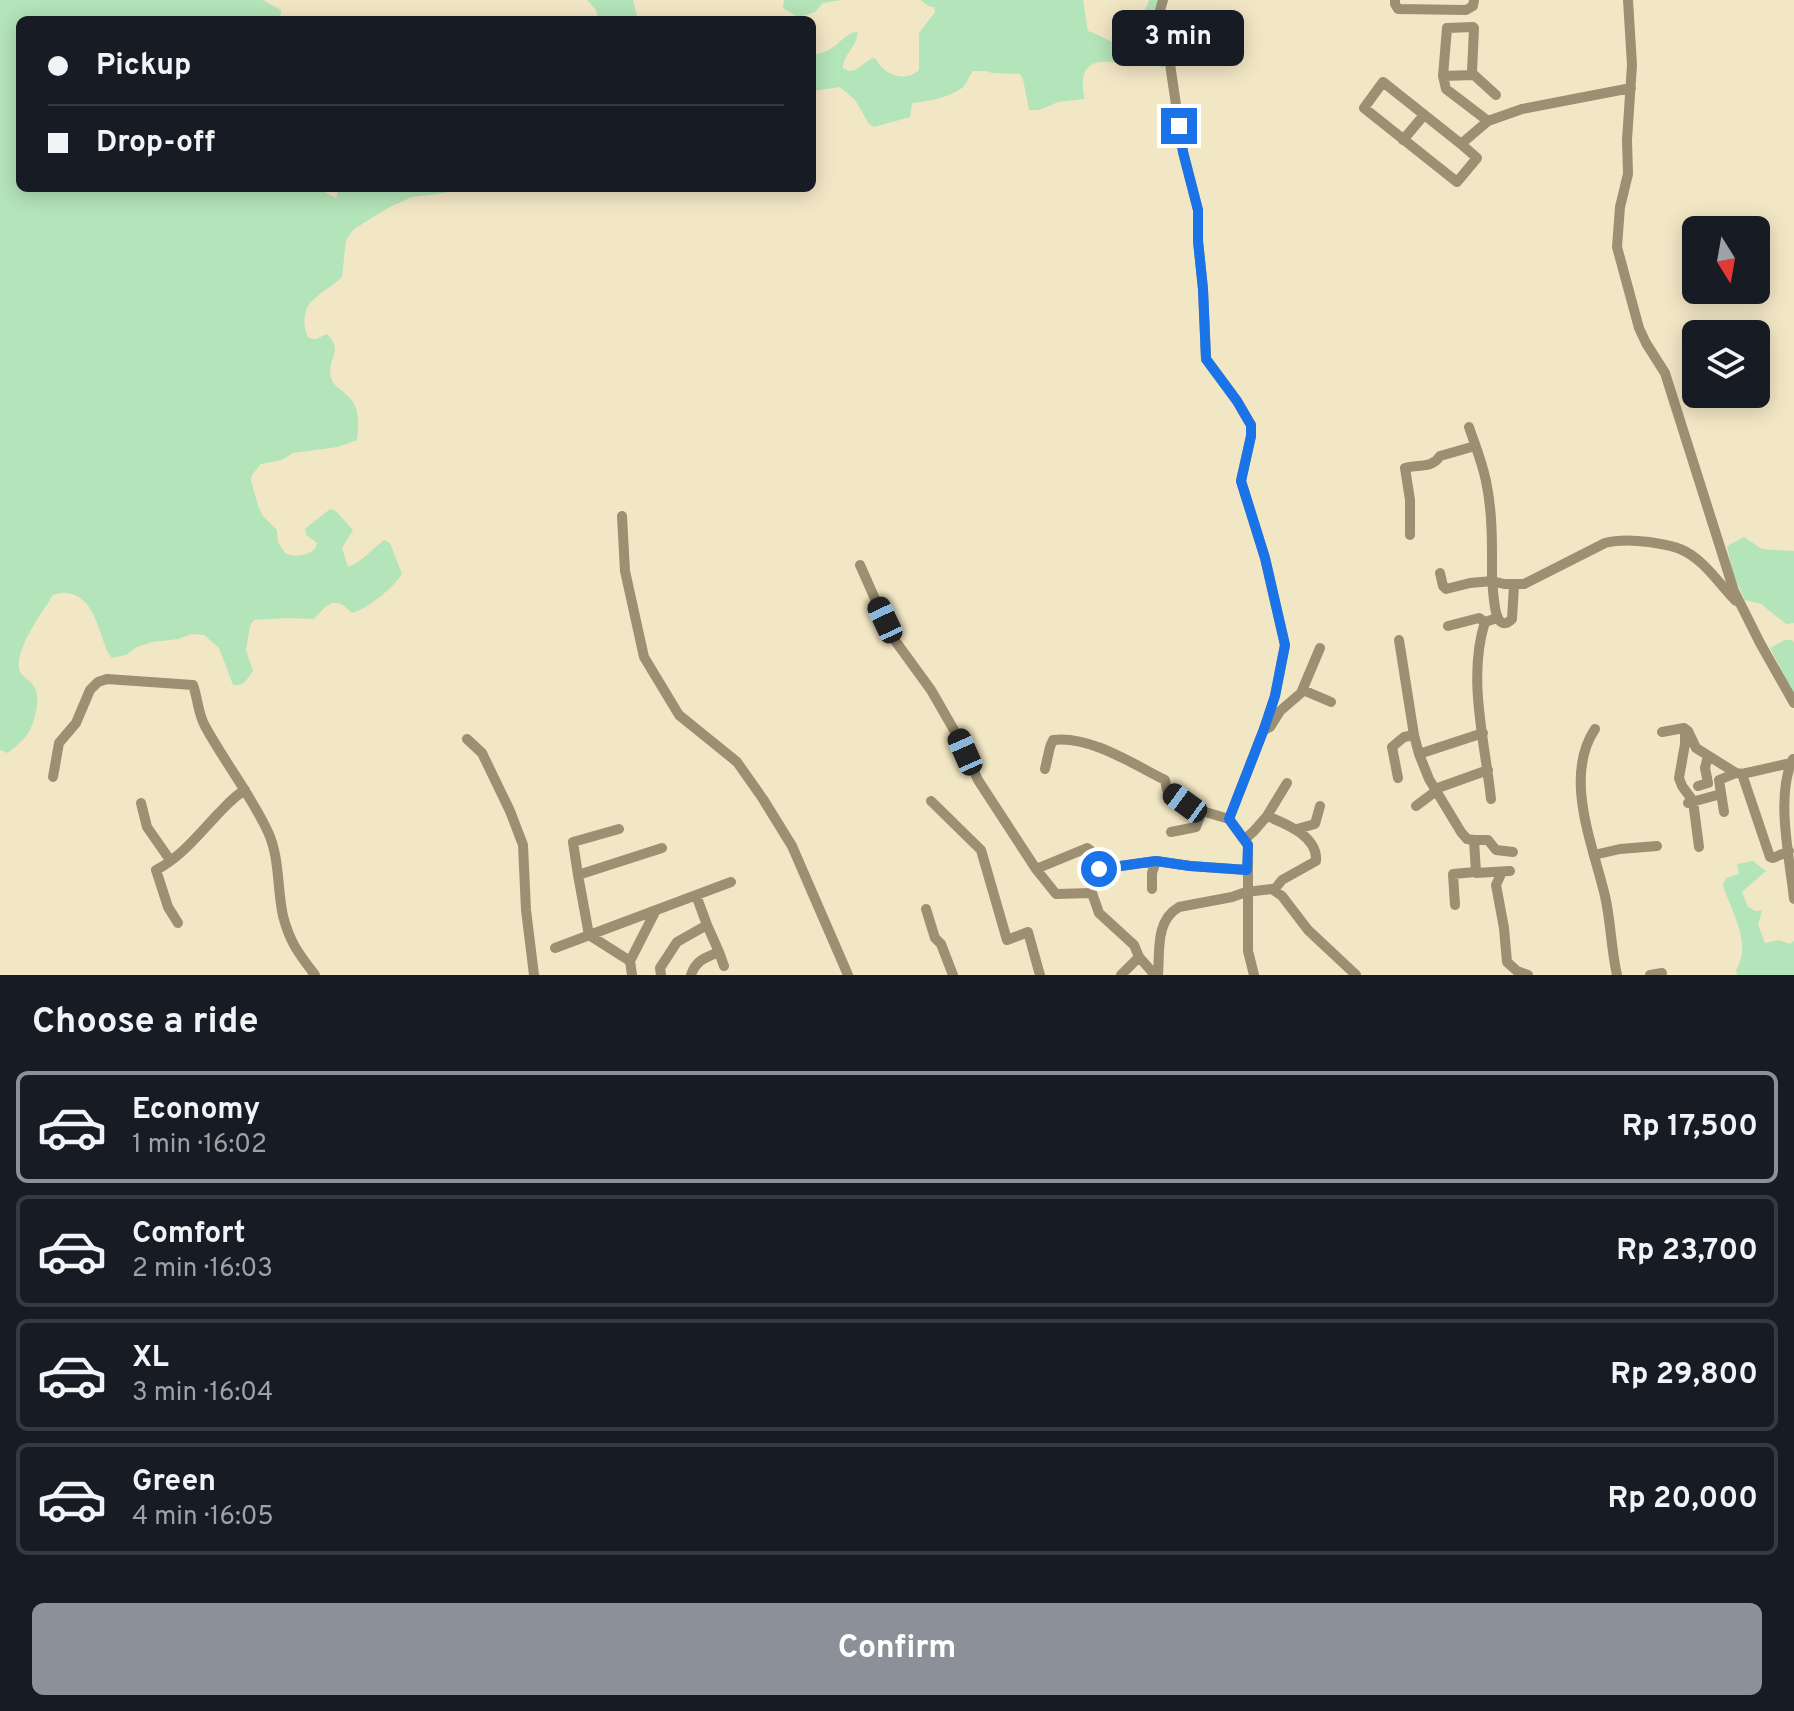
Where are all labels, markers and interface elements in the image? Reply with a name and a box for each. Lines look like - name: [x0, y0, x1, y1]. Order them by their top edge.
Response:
- callout: 3 min: [1113, 10, 1245, 66]
- text: 3 min: [1144, 21, 1212, 54]
- text: Pickup: [96, 48, 191, 85]
- route end: [1161, 108, 1197, 144]
- text: Drop-off: [96, 125, 215, 162]
- north arrow: [1682, 216, 1770, 304]
- map controls: [1682, 216, 1770, 408]
- button: layers: [1682, 320, 1770, 408]
- car: [864, 593, 906, 647]
- car: [944, 725, 986, 779]
- car: [1159, 779, 1211, 827]
- route start: [1081, 851, 1117, 887]
- text: Choose a ride: [32, 1000, 258, 1046]
- icon: car: [36, 1091, 108, 1163]
- text: Economy: [132, 1092, 260, 1129]
- text: Rp 17,500: [1622, 1109, 1758, 1146]
- text: 1 min · 16:02: [132, 1129, 267, 1162]
- icon: car: [36, 1215, 108, 1287]
- text: Comfort: [132, 1216, 245, 1253]
- text: Rp 23,700: [1616, 1233, 1758, 1270]
- text: 2 min · 16:03: [132, 1253, 273, 1286]
- icon: car: [36, 1339, 108, 1411]
- text: XL: [132, 1340, 169, 1377]
- text: Rp 29,800: [1610, 1357, 1758, 1394]
- text: 3 min · 16:04: [132, 1377, 273, 1410]
- icon: car: [36, 1463, 108, 1535]
- text: Green: [132, 1464, 216, 1501]
- text: Rp 20,000: [1608, 1481, 1758, 1518]
- text: 4 min · 16:05: [132, 1501, 274, 1534]
- button: Confirm: [32, 1603, 1762, 1695]

